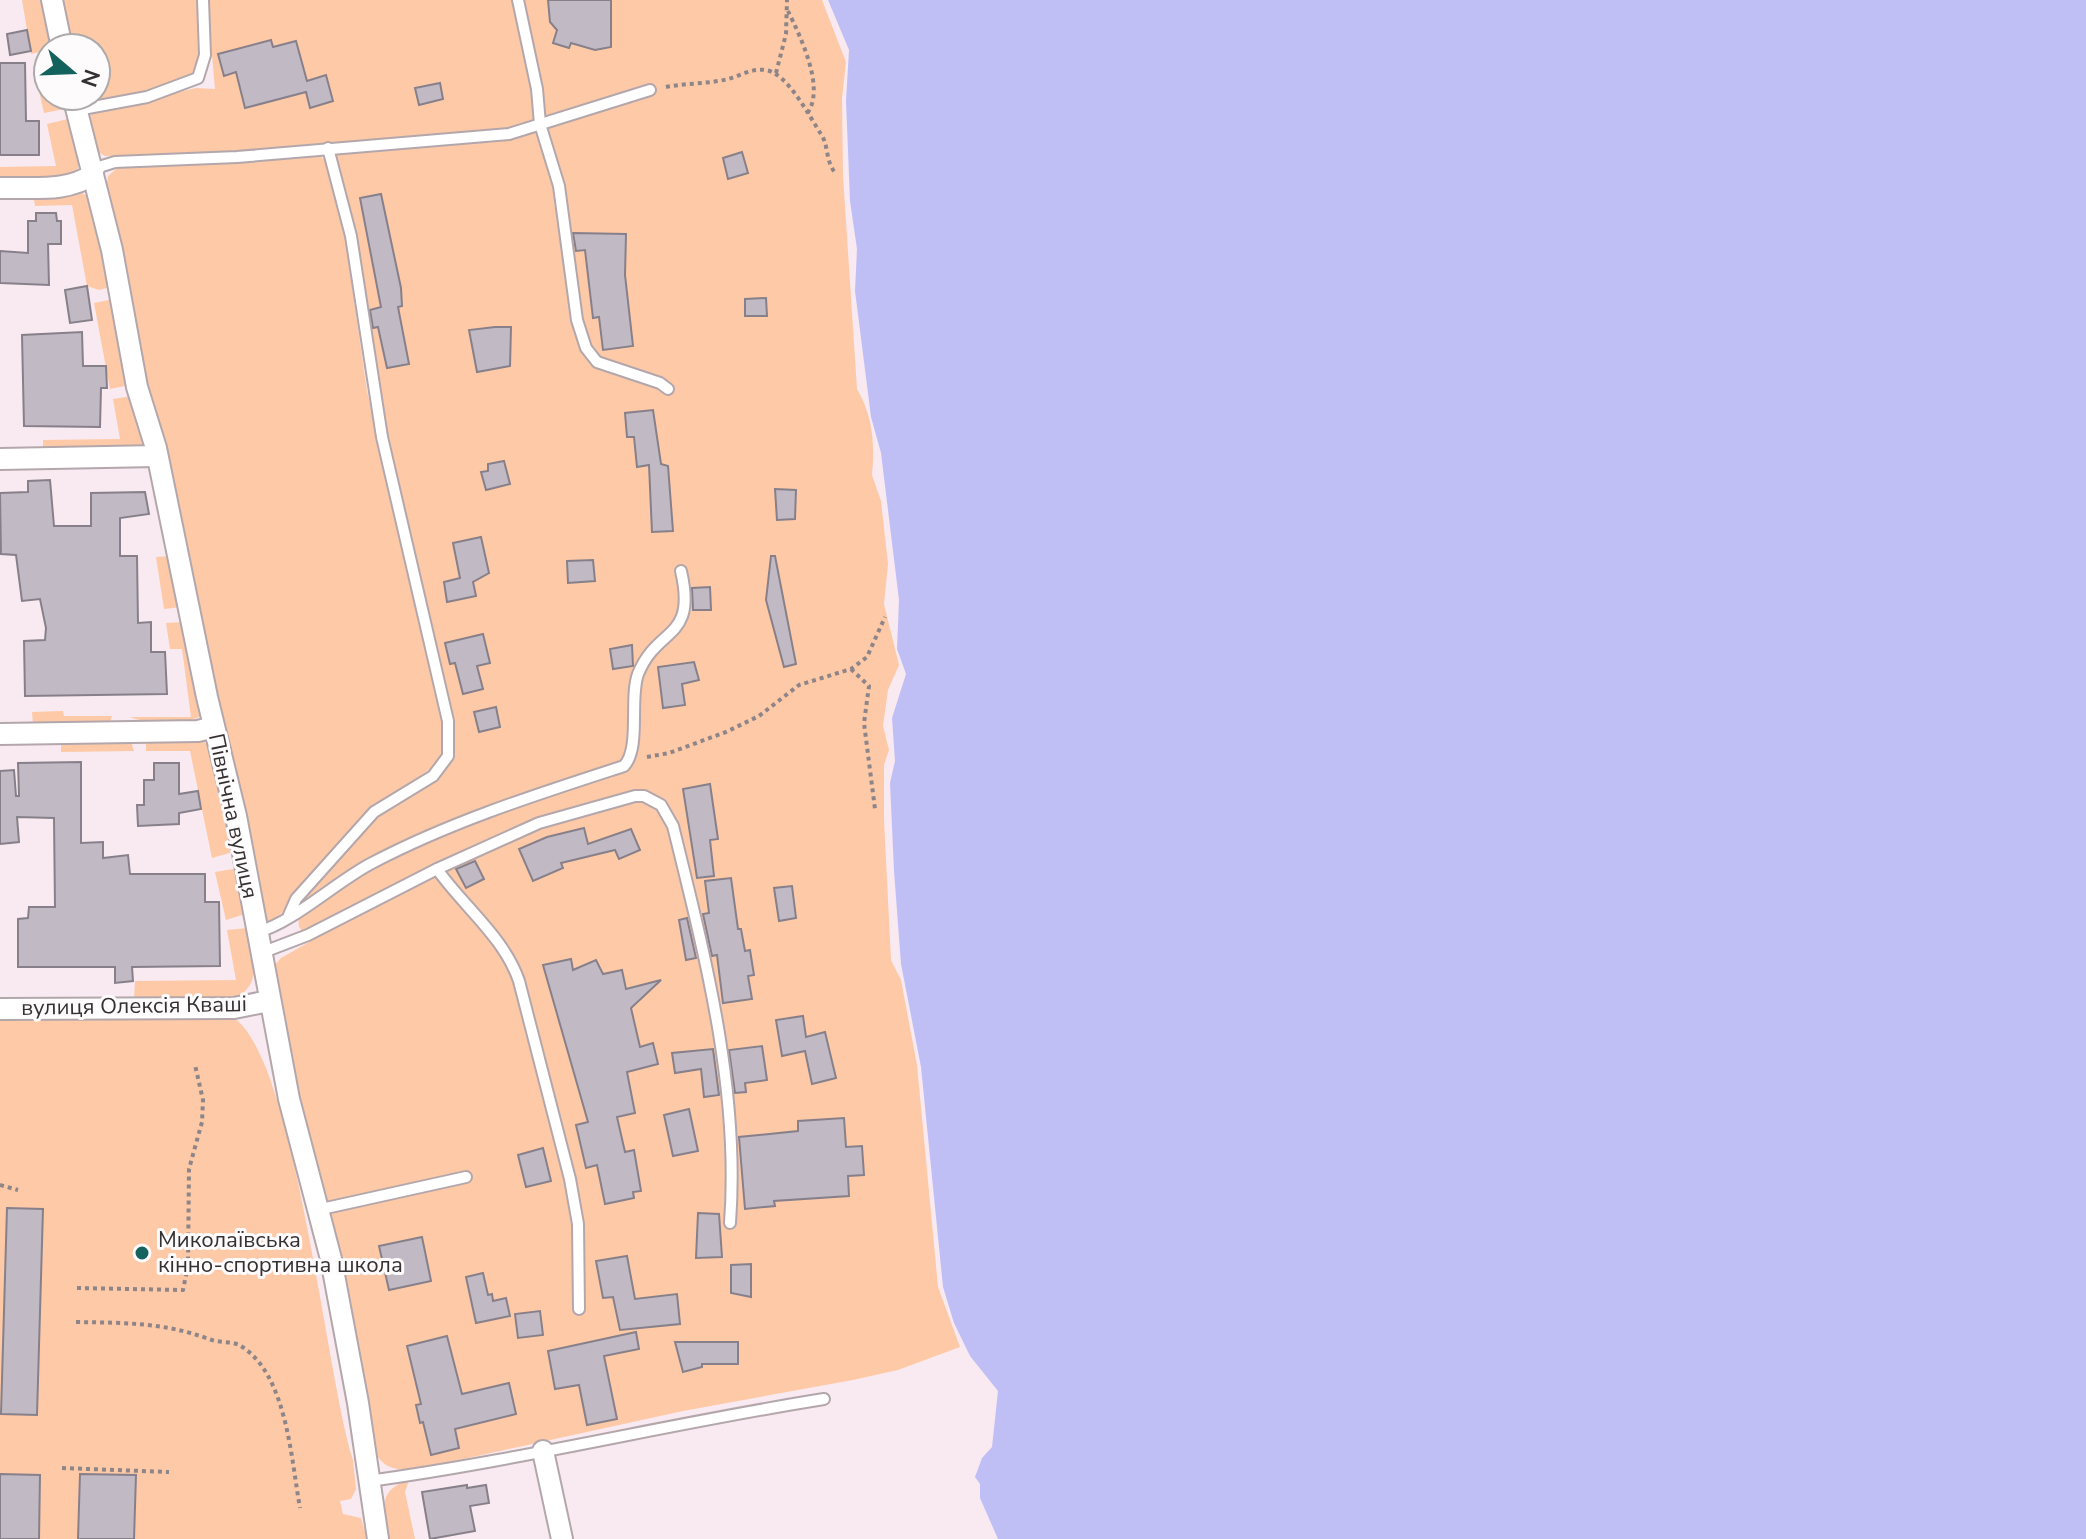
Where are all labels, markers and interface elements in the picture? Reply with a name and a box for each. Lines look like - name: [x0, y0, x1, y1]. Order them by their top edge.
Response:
- north arrow: [32, 32, 112, 112]
- text: N: [73, 66, 107, 91]
- street label: Північна вулиця: [201, 731, 265, 901]
- street label: вулиця Олексія Кваші: [21, 989, 247, 1023]
- place label: Миколаївська кінно-спортивна школа: [158, 1225, 403, 1280]
- marker: Миколаївська кінно-спортивна школа: [133, 1244, 151, 1262]

